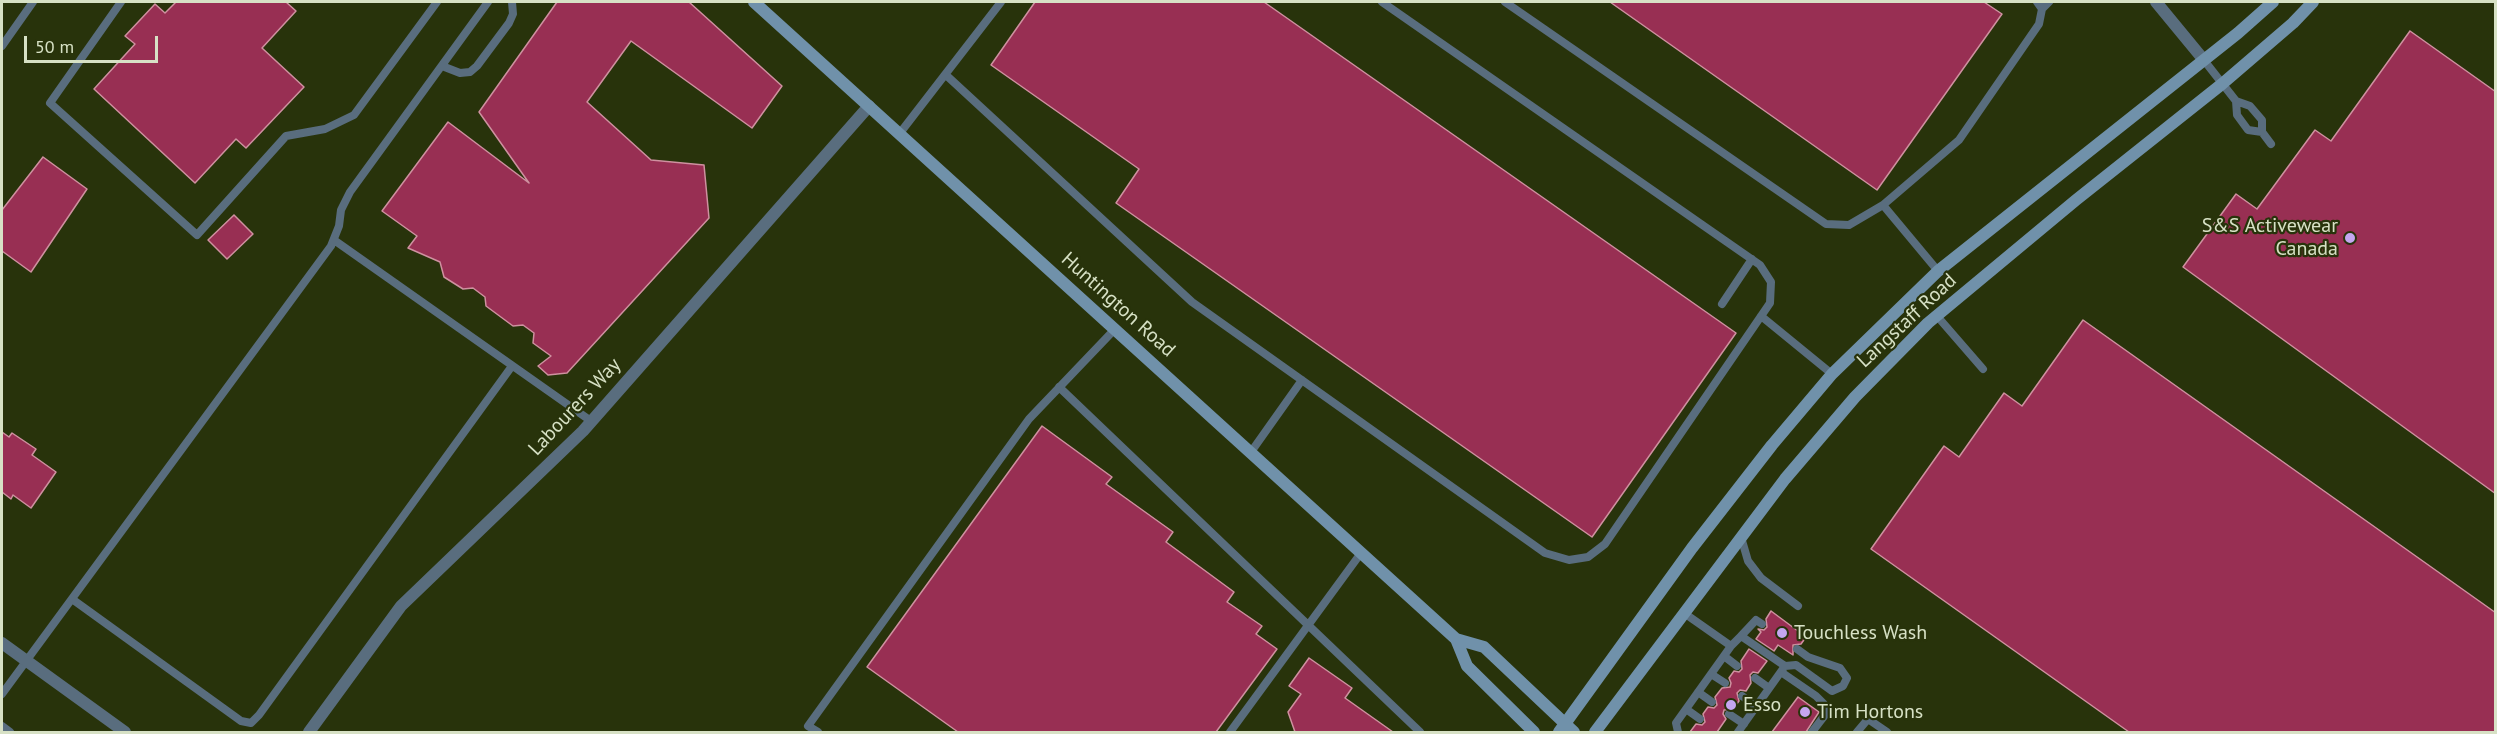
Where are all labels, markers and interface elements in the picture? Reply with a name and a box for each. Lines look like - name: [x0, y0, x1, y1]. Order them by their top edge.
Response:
- scale bar: [27, 24, 160, 62]
- text: 50 m: [35, 35, 74, 58]
- place label: S&S Activewear Canada: [2202, 214, 2338, 261]
- marker: S&S Activewear Canada: [2343, 231, 2357, 245]
- street label: Huntington Road: [1056, 248, 1180, 362]
- street label: Langstaff Road: [1852, 269, 1962, 373]
- street label: Labourers Way: [524, 353, 626, 461]
- place label: Touchless Wash: [1794, 621, 1927, 645]
- marker: Touchless Wash: [1775, 626, 1789, 640]
- place label: Esso: [1743, 693, 1781, 717]
- marker: Esso: [1724, 698, 1738, 712]
- place label: Tim Hortons: [1817, 700, 1923, 724]
- marker: Tim Hortons: [1798, 705, 1812, 719]

